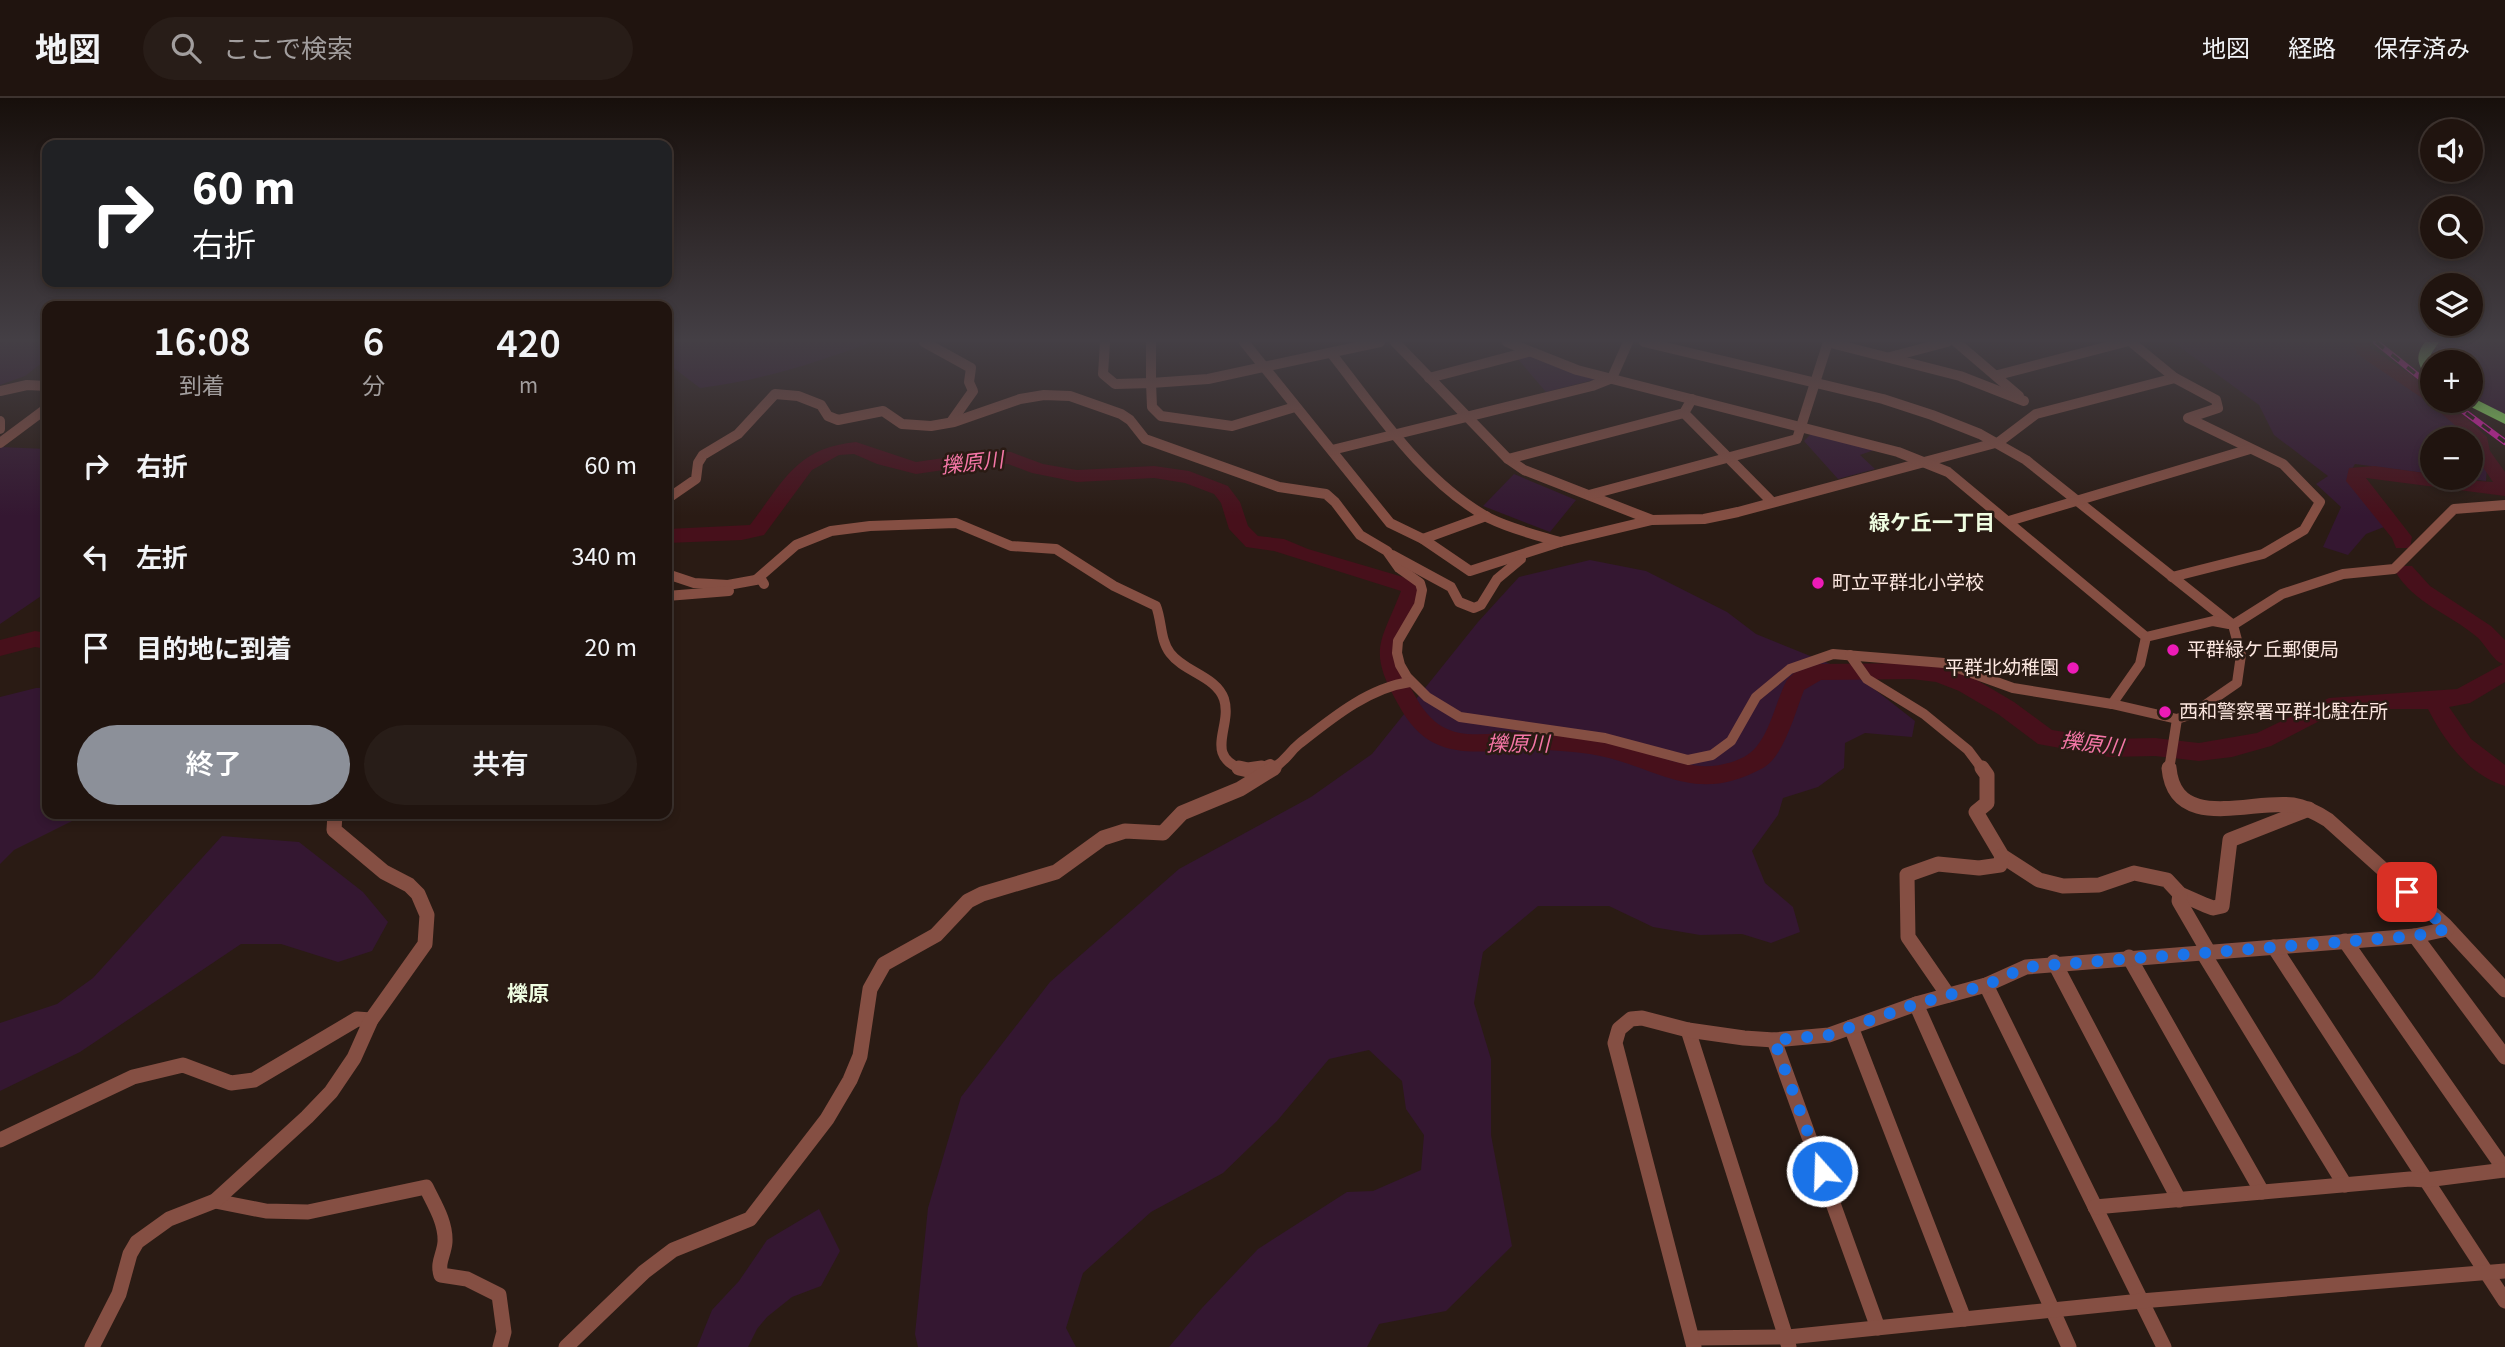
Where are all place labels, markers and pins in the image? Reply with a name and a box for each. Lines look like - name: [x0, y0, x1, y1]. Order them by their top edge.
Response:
- place label: 町立平群北小学校: [1832, 570, 1984, 597]
- marker: 町立平群北小学校: [1810, 575, 1826, 591]
- place label: 平群緑ケ丘郵便局: [2187, 637, 2339, 664]
- marker: 平群緑ケ丘郵便局: [2165, 642, 2181, 658]
- place label: 平群北幼稚園: [1945, 655, 2059, 682]
- marker: 平群北幼稚園: [2065, 660, 2081, 676]
- place label: 西和警察署平群北駐在所: [2179, 699, 2388, 726]
- marker: 西和警察署平群北駐在所: [2157, 704, 2173, 720]
- pin: [2377, 862, 2437, 922]

